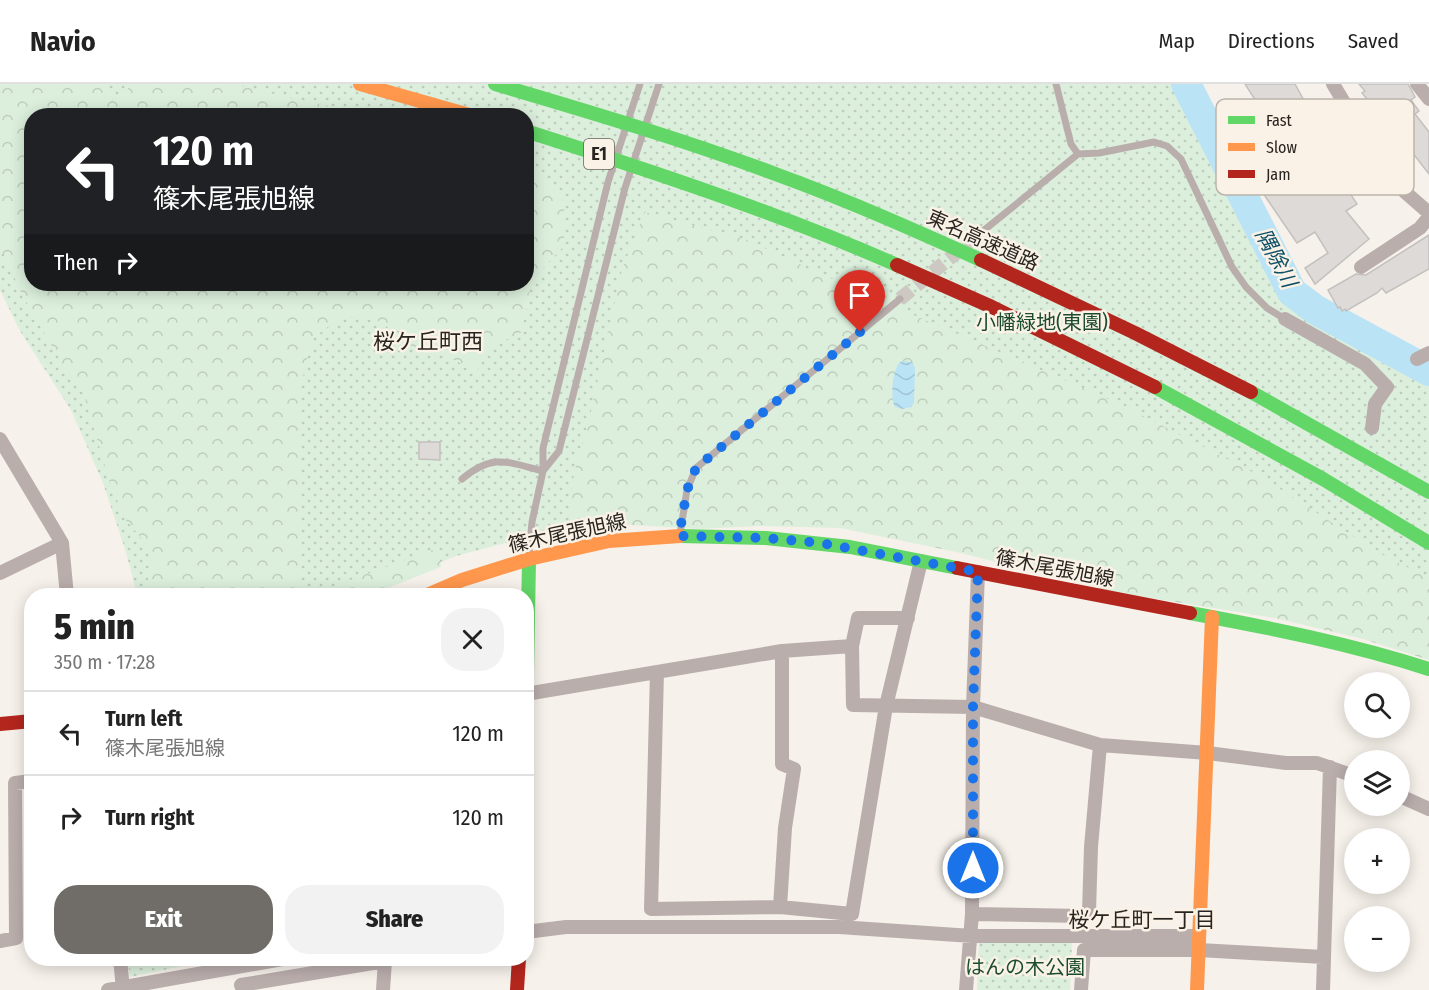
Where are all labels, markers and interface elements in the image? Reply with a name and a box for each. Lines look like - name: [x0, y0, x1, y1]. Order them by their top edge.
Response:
- text: Navio: [30, 25, 96, 58]
- text: Map: [1158, 28, 1195, 54]
- text: Directions: [1228, 28, 1315, 54]
- text: Saved: [1348, 28, 1399, 54]
- legend: [1216, 99, 1414, 195]
- text: Fast: [1266, 111, 1293, 130]
- text: 120 m: [153, 126, 254, 176]
- icon: left: [54, 132, 132, 210]
- text: Slow: [1266, 138, 1297, 157]
- road number: E1: [584, 139, 614, 169]
- text: Jam: [1266, 165, 1291, 184]
- text: 篠木尾張旭線: [153, 183, 315, 215]
- street label: 東名高速道路: [923, 205, 1043, 275]
- water label: 隅除川: [1250, 224, 1303, 294]
- icon: right: [110, 246, 143, 279]
- text: Then: [54, 249, 98, 276]
- pin: [834, 270, 885, 332]
- icon: arrive: [843, 279, 876, 312]
- park label: 小幡緑地(東園): [976, 310, 1108, 334]
- district label: 桜ケ丘町西: [373, 328, 483, 355]
- street label: 篠木尾張旭線: [506, 509, 628, 557]
- street label: 篠木尾張旭線: [994, 545, 1116, 591]
- text: 5 min: [54, 605, 135, 649]
- button: close: [441, 608, 504, 671]
- text: 350 m · 17:28: [54, 650, 155, 674]
- map controls: [1344, 672, 1410, 972]
- button: search: [1344, 672, 1410, 738]
- text: Turn left: [105, 705, 183, 732]
- icon: left: [54, 717, 87, 750]
- text: 120 m: [452, 720, 504, 747]
- text: 篠木尾張旭線: [105, 736, 225, 760]
- button: layers: [1344, 750, 1410, 816]
- icon: right: [54, 801, 87, 834]
- text: Turn right: [105, 804, 194, 831]
- text: 120 m: [452, 804, 504, 831]
- button: +: [1344, 828, 1410, 894]
- position arrow: [941, 836, 1005, 900]
- button: Exit: [54, 885, 273, 954]
- button: Share: [285, 885, 504, 954]
- button: −: [1344, 906, 1410, 972]
- district label: 桜ケ丘町一丁目: [1069, 907, 1216, 933]
- park label: はんの木公園: [965, 955, 1085, 979]

